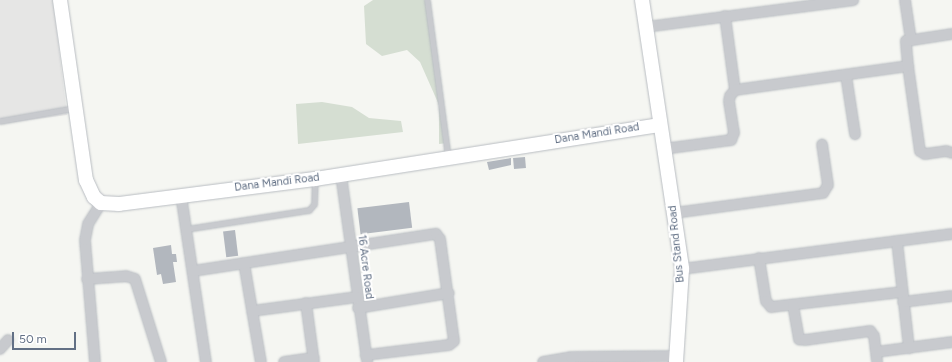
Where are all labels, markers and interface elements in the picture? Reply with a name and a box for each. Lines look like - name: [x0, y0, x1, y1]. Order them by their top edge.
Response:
- street label: Dana Mandi Road: [554, 121, 640, 147]
- street label: Dana Mandi Road: [234, 171, 320, 195]
- street label: Bus Stand Road: [666, 205, 688, 283]
- street label: 16 Acre Road: [355, 234, 375, 300]
- scale bar: [14, 324, 78, 350]
- text: 50 m: [19, 332, 47, 346]

